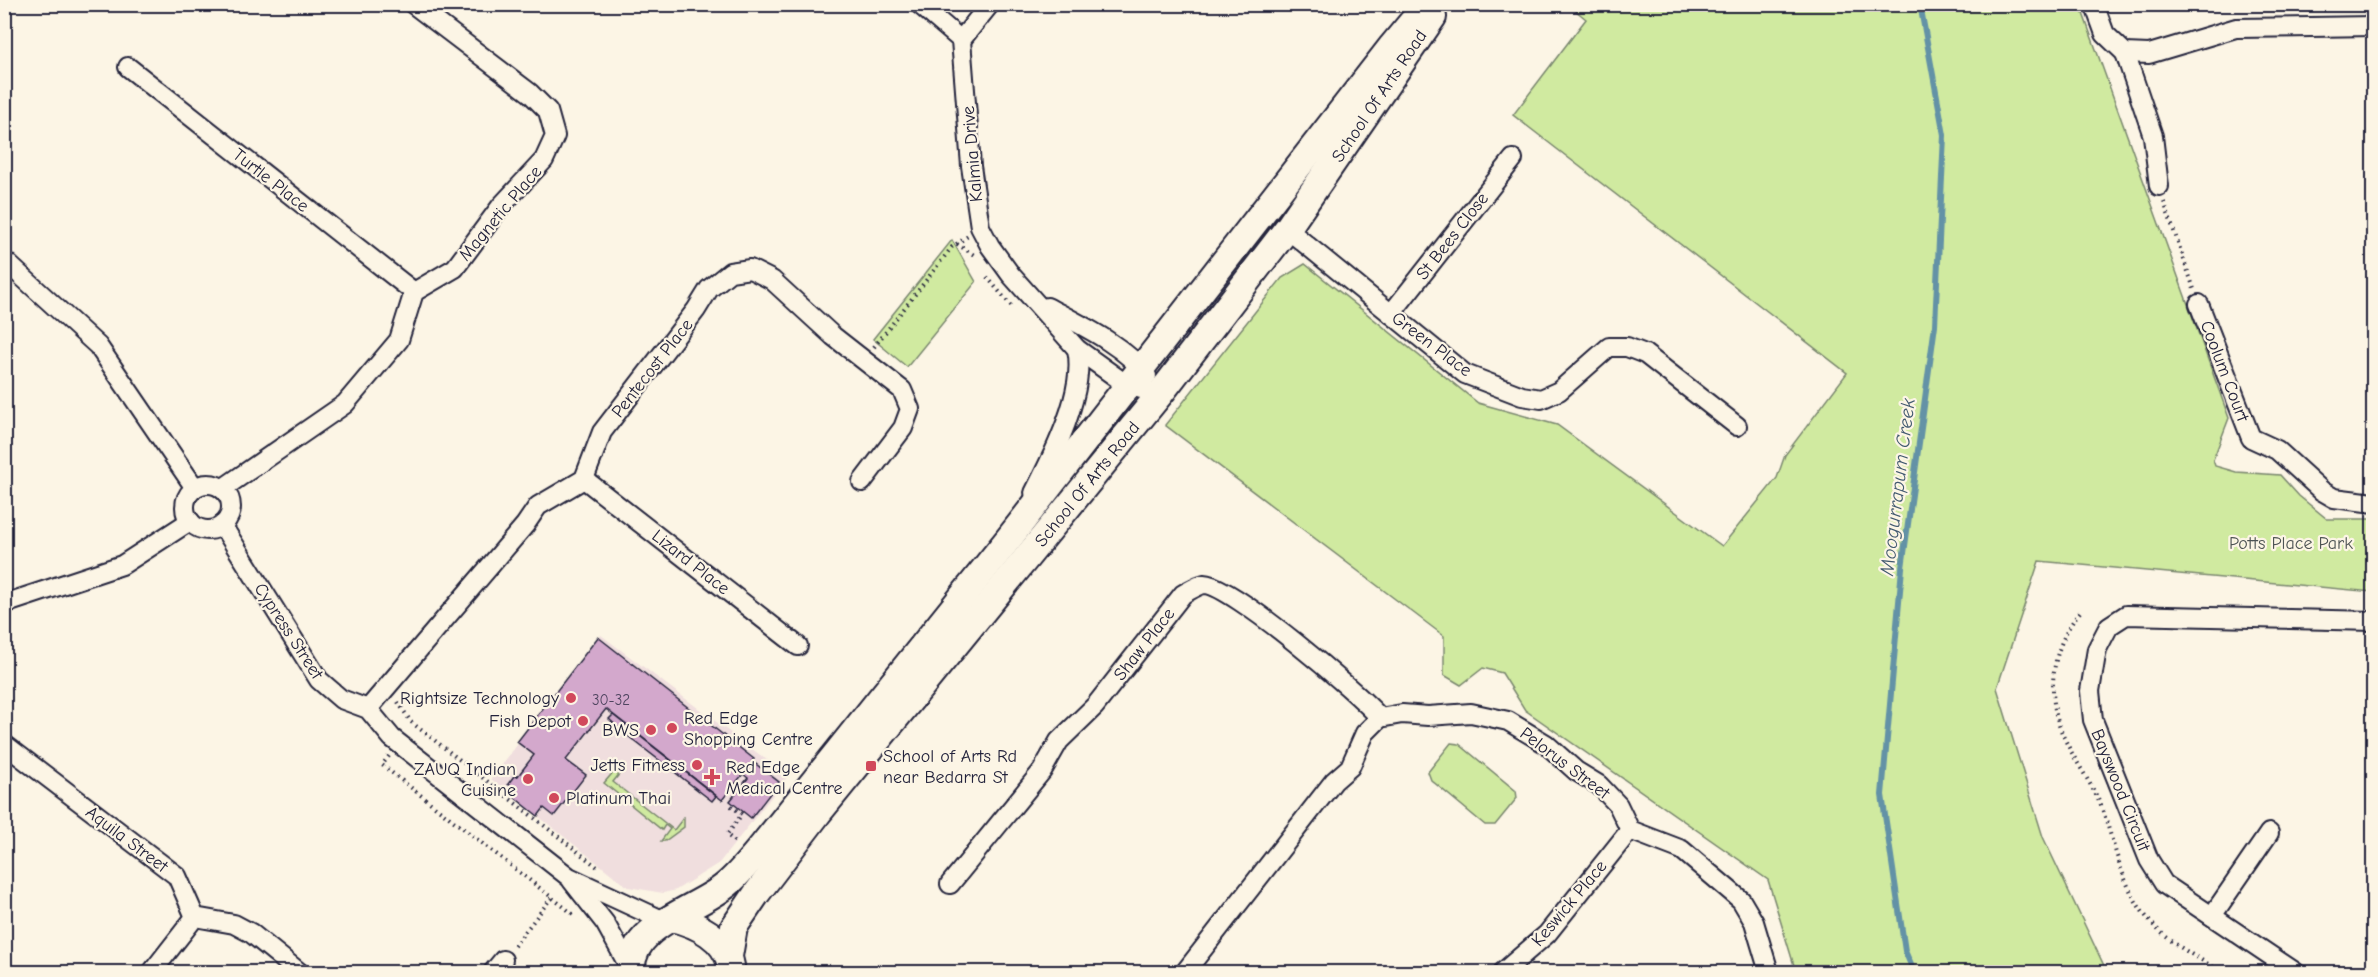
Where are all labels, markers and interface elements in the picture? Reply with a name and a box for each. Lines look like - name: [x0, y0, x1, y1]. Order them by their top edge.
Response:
- street label: School Of Arts Road: [1327, 26, 1431, 166]
- street label: Kalmia Drive: [958, 105, 987, 203]
- street label: Turtle Place: [228, 144, 313, 217]
- street label: Magnetic Place: [454, 161, 546, 265]
- street label: St Bees Close: [1412, 189, 1493, 284]
- street label: Green Place: [1388, 308, 1476, 381]
- street label: Pentecost Place: [607, 315, 698, 422]
- street label: Coolum Court: [2196, 318, 2254, 425]
- water label: Moogurrapum Creek: [1875, 397, 1920, 578]
- street label: School Of Arts Road: [1030, 417, 1144, 551]
- street label: Lizard Place: [648, 526, 734, 599]
- park label: Potts Place Park: [2229, 533, 2353, 554]
- street label: Cypress Street: [250, 579, 328, 684]
- street label: Shaw Place: [1109, 604, 1179, 685]
- place label: Rightsize Technology: [400, 688, 560, 709]
- marker: Rightsize Technology: [564, 691, 578, 705]
- house number: 30-32: [592, 691, 630, 709]
- place label: Red Edge Shopping Centre: [684, 708, 813, 750]
- place label: Fish Depot: [489, 711, 572, 732]
- marker: Fish Depot: [576, 714, 590, 728]
- place label: BWS: [602, 720, 639, 741]
- marker: Red Edge Shopping Centre: [665, 721, 679, 735]
- marker: BWS: [644, 723, 658, 737]
- street label: Pelorus Street: [1516, 723, 1614, 804]
- street label: Bayswood Circuit: [2086, 726, 2155, 855]
- place label: School of Arts Rd near Bedarra St: [883, 746, 1017, 788]
- place label: Jetts Fitness: [590, 755, 685, 776]
- place label: Red Edge Medical Centre: [726, 757, 843, 799]
- marker: Jetts Fitness: [690, 758, 704, 772]
- place label: ZAUQ Indian Cuisine: [414, 759, 516, 801]
- marker: School of Arts Rd near Bedarra St: [864, 759, 878, 773]
- marker: Red Edge Medical Centre: [703, 768, 721, 786]
- marker: ZAUQ Indian Cuisine: [521, 772, 535, 786]
- place label: Platinum Thai: [566, 788, 671, 809]
- marker: Platinum Thai: [547, 791, 561, 805]
- street label: Aquila Street: [82, 802, 173, 878]
- street label: Keswick Place: [1527, 856, 1611, 951]

